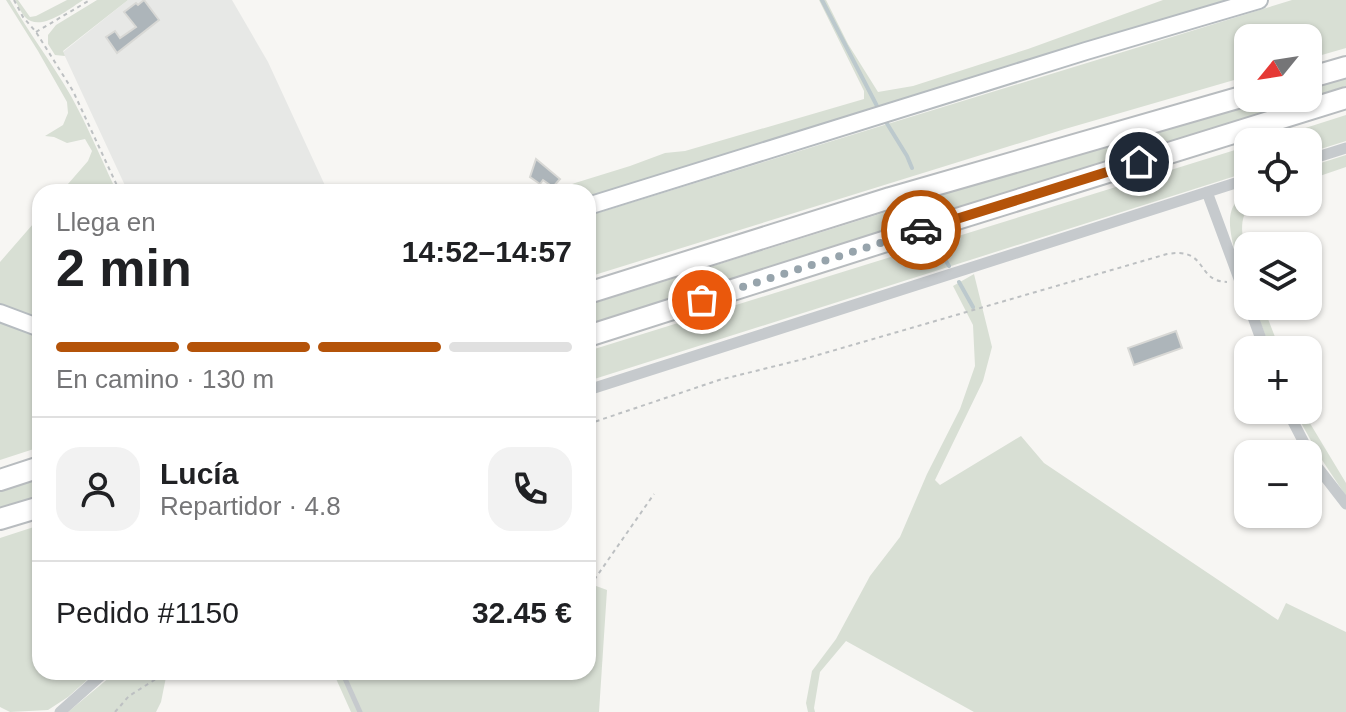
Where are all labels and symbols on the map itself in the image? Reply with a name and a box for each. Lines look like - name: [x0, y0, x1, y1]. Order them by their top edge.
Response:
- north arrow: [1234, 24, 1322, 112]
- pin: [1105, 128, 1173, 196]
- courier: [881, 190, 961, 270]
- pin: [668, 266, 736, 334]

